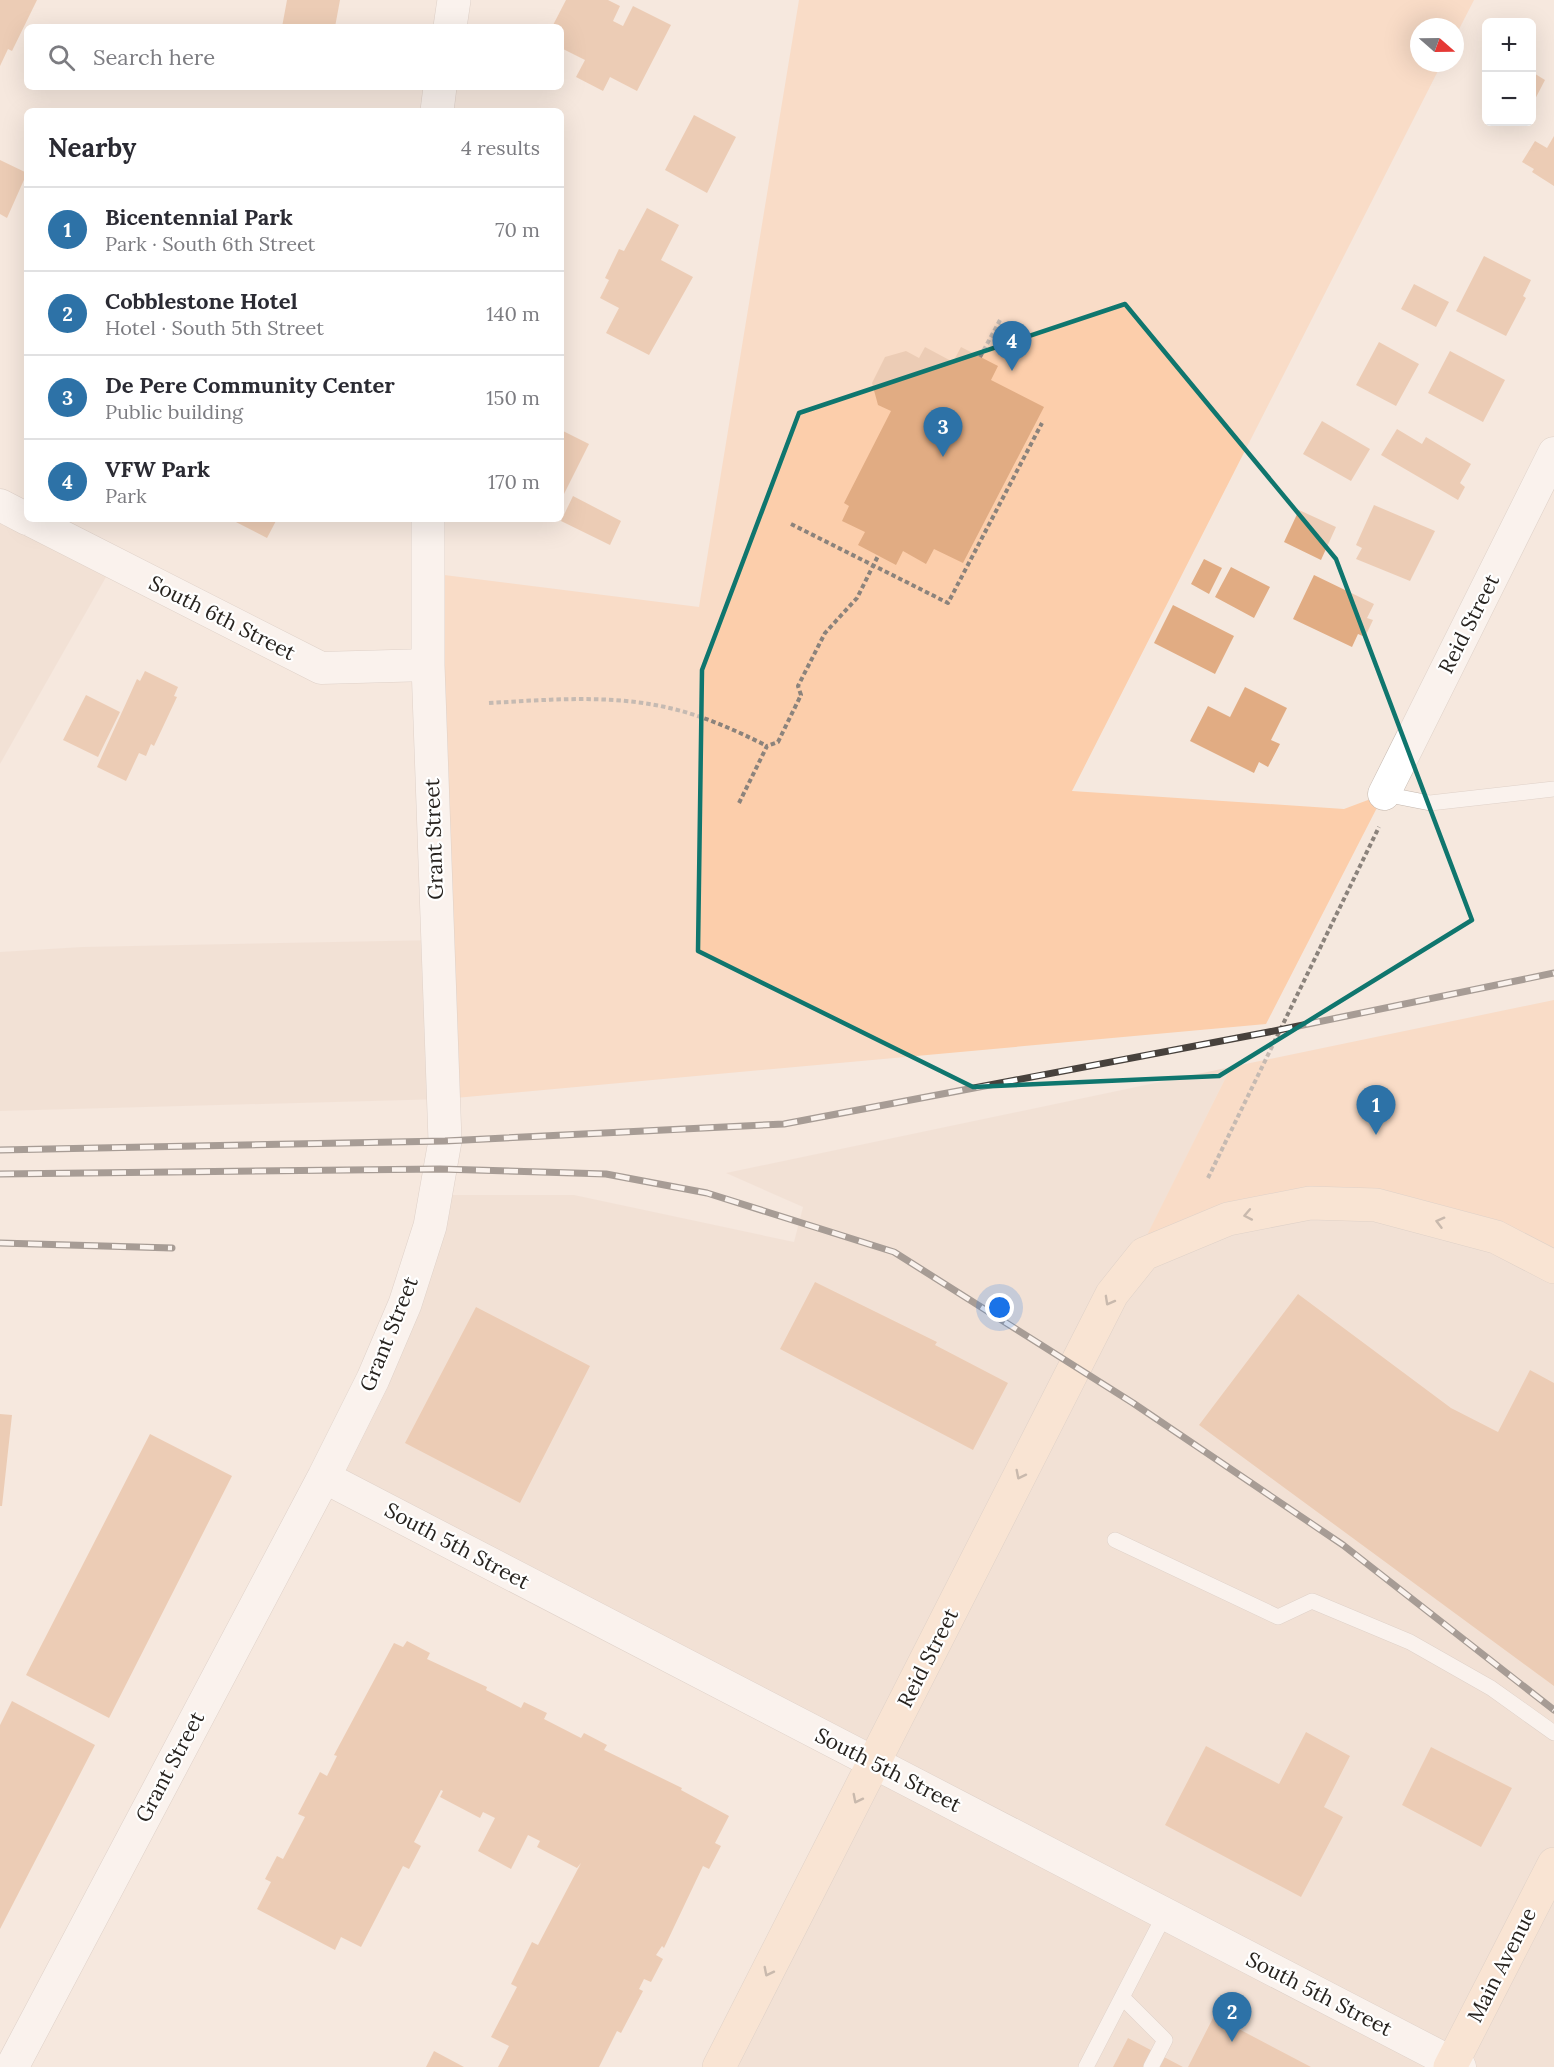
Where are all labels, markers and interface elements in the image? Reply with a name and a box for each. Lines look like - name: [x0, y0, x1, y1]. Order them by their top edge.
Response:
- north arrow: [1410, 18, 1464, 72]
- map controls: [1482, 18, 1536, 126]
- button: +: [1482, 18, 1536, 72]
- search box: [24, 24, 564, 90]
- icon: search: [45, 41, 78, 74]
- text: Search here: [93, 43, 215, 71]
- button: −: [1482, 72, 1536, 126]
- text: Nearby: [48, 131, 136, 164]
- text: 4 results: [461, 135, 540, 160]
- text: Bicentennial Park: [105, 203, 293, 231]
- text: 1: [63, 217, 72, 242]
- text: 70 m: [495, 217, 540, 242]
- text: Park · South 6th Street: [105, 231, 315, 256]
- text: Cobblestone Hotel: [105, 287, 298, 315]
- text: 2: [62, 301, 73, 326]
- text: 140 m: [486, 301, 540, 326]
- text: Hotel · South 5th Street: [105, 315, 324, 340]
- pin: 4: [992, 322, 1032, 371]
- text: De Pere Community Center: [105, 371, 395, 399]
- text: 3: [62, 385, 73, 410]
- text: 150 m: [486, 385, 540, 410]
- text: Public building: [105, 399, 243, 424]
- pin: 3: [924, 408, 962, 457]
- text: VFW Park: [105, 455, 210, 483]
- text: 4: [62, 469, 73, 494]
- text: 170 m: [488, 469, 540, 494]
- text: Park: [105, 483, 147, 508]
- street label: South 6th Street: [144, 569, 301, 666]
- street label: Reid Street: [1432, 569, 1505, 678]
- street label: Grant Street: [418, 777, 449, 900]
- pin: 1: [1356, 1086, 1396, 1135]
- one-way arrow: [1243, 1208, 1253, 1221]
- one-way arrow: [1435, 1217, 1446, 1229]
- street label: Grant Street: [353, 1272, 424, 1395]
- your location: [985, 1293, 1014, 1322]
- one-way arrow: [1105, 1295, 1116, 1305]
- one-way arrow: [1016, 1468, 1028, 1479]
- street label: South 5th Street: [380, 1496, 535, 1595]
- street label: Reid Street: [891, 1603, 964, 1712]
- street label: Grant Street: [129, 1706, 210, 1827]
- street label: South 5th Street: [811, 1721, 966, 1818]
- one-way arrow: [853, 1792, 864, 1803]
- street label: Main Avenue: [1461, 1903, 1542, 2027]
- street label: South 5th Street: [1242, 1945, 1397, 2042]
- one-way arrow: [764, 1966, 775, 1977]
- pin: 2: [1212, 1992, 1252, 2042]

